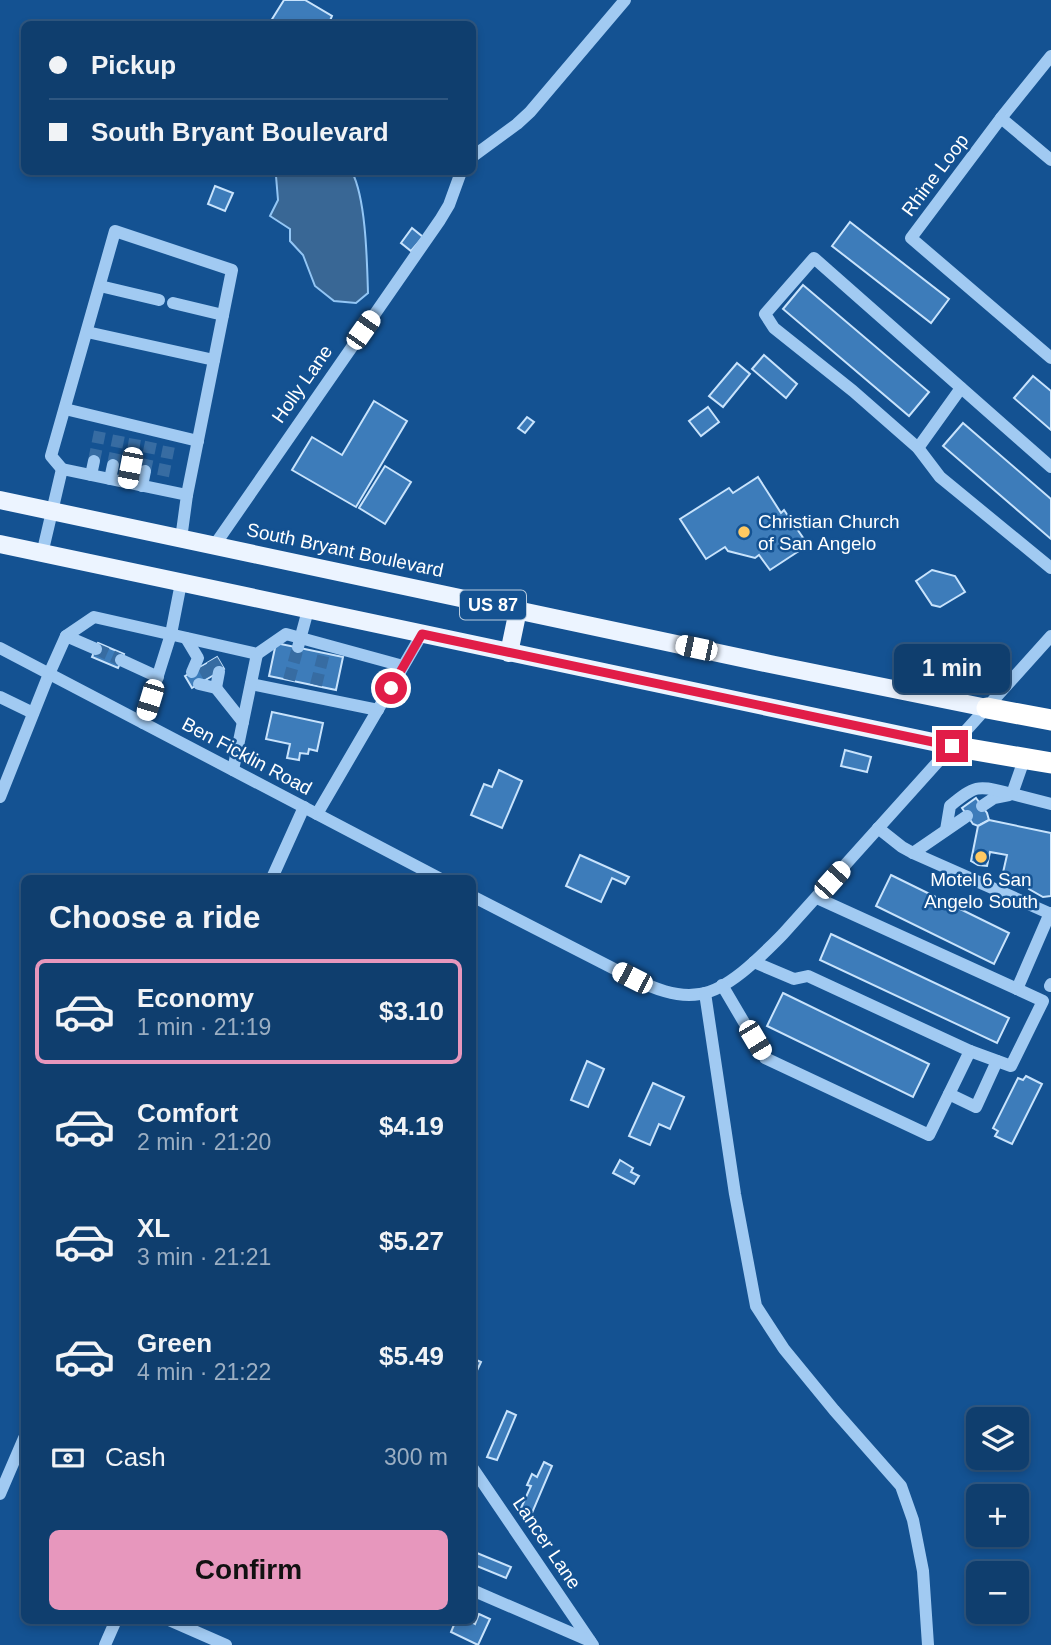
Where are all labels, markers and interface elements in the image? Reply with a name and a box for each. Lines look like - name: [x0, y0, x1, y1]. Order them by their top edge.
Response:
- text: Pickup: [91, 50, 176, 80]
- text: South Bryant Boulevard: [91, 117, 389, 147]
- street label: Rhine Loop: [897, 130, 973, 220]
- car: [343, 307, 384, 353]
- street label: Holly Lane: [268, 341, 336, 427]
- car: [116, 445, 145, 491]
- place label: Christian Church of San Angelo: [758, 511, 900, 554]
- street label: South Bryant Boulevard: [245, 519, 445, 581]
- marker: Christian Church of San Angelo: [736, 524, 752, 540]
- road number: US 87: [460, 590, 526, 620]
- car: [674, 633, 719, 663]
- callout: 1 min: [894, 644, 1010, 694]
- text: 1 min: [922, 655, 982, 681]
- route start: [375, 672, 407, 704]
- car: [134, 677, 167, 723]
- street label: Ben Ficklin Road: [179, 713, 315, 799]
- route end: [936, 730, 968, 762]
- marker: Motel 6 San Angelo South: [973, 849, 989, 865]
- car: [811, 857, 854, 903]
- place label: Motel 6 San Angelo South: [924, 869, 1038, 912]
- text: Choose a ride: [49, 899, 261, 935]
- car: [609, 959, 656, 997]
- icon: car: [53, 980, 116, 1043]
- text: Economy: [137, 983, 254, 1013]
- text: $3.10: [379, 996, 444, 1026]
- text: 1 min · 21:19: [137, 1014, 271, 1040]
- car: [736, 1017, 775, 1063]
- icon: car: [53, 1095, 116, 1158]
- text: Comfort: [137, 1098, 238, 1128]
- text: $4.19: [379, 1111, 444, 1141]
- text: 2 min · 21:20: [137, 1129, 271, 1155]
- icon: car: [53, 1210, 116, 1273]
- text: XL: [137, 1213, 170, 1243]
- text: $5.27: [379, 1226, 444, 1256]
- text: 3 min · 21:21: [137, 1244, 271, 1270]
- icon: car: [53, 1325, 116, 1388]
- text: Green: [137, 1328, 212, 1358]
- text: $5.49: [379, 1341, 444, 1371]
- text: 4 min · 21:22: [137, 1359, 271, 1385]
- map controls: [966, 1407, 1029, 1624]
- button: layers: [966, 1407, 1029, 1470]
- icon: cash: [49, 1439, 87, 1477]
- text: Cash: [105, 1442, 166, 1472]
- text: 300 m: [384, 1444, 448, 1470]
- button: +: [966, 1484, 1029, 1547]
- street label: Lancer Lane: [509, 1493, 585, 1593]
- button: Confirm: [49, 1530, 448, 1610]
- button: −: [966, 1561, 1029, 1624]

